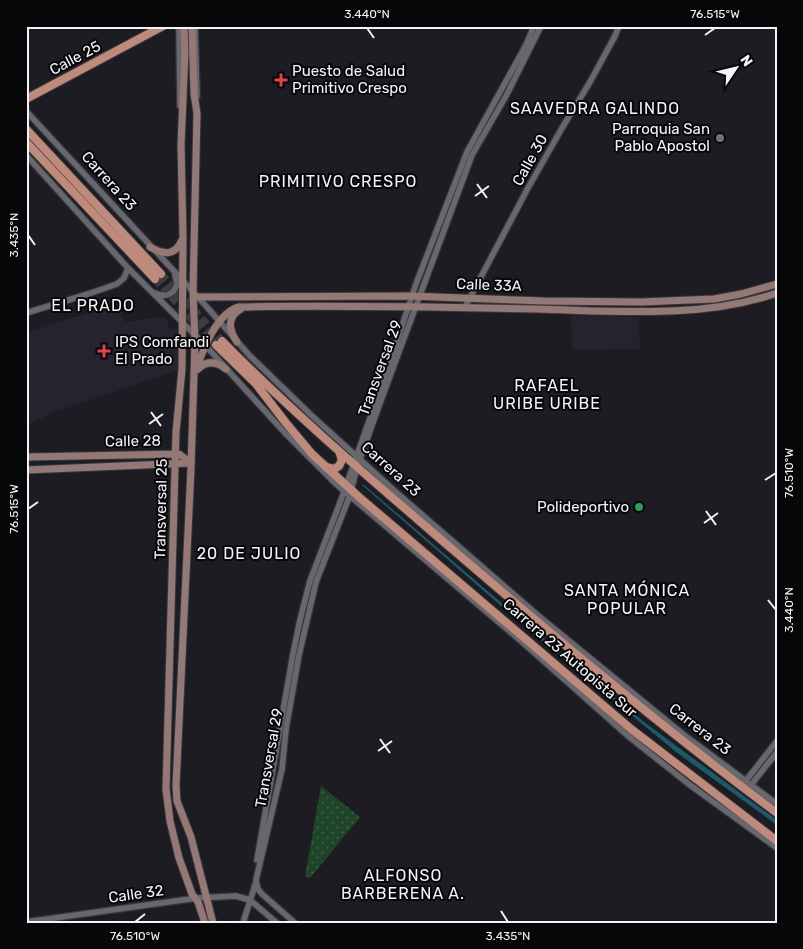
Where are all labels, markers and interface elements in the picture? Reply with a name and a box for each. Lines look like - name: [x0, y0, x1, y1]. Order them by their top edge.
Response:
- text: 3.440°N: [344, 7, 390, 21]
- text: 76.515°W: [690, 7, 740, 21]
- street label: Calle 25: [46, 37, 104, 79]
- north arrow: [710, 42, 760, 92]
- text: N: [736, 52, 756, 70]
- place label: Puesto de Salud Primitivo Crespo: [292, 62, 407, 97]
- marker: Puesto de Salud Primitivo Crespo: [274, 73, 288, 87]
- district label: SAAVEDRA GALINDO: [510, 99, 680, 118]
- place label: Parroquia San Pablo Apostol: [612, 120, 710, 155]
- street label: Calle 30: [509, 131, 551, 189]
- marker: Parroquia San Pablo Apostol: [714, 132, 726, 144]
- street label: Carrera 23: [78, 148, 140, 214]
- district label: PRIMITIVO CRESPO: [259, 172, 417, 191]
- text: 3.435°N: [7, 213, 21, 257]
- street label: Calle 33A: [456, 275, 522, 295]
- district label: EL PRADO: [51, 296, 135, 315]
- street label: Transversal 29: [354, 317, 406, 418]
- place label: IPS Comfandi El Prado: [115, 333, 209, 368]
- marker: IPS Comfandi El Prado: [97, 344, 111, 358]
- district label: RAFAEL URIBE URIBE: [493, 376, 601, 413]
- street label: Calle 28: [105, 432, 161, 450]
- street label: Carrera 23: [358, 438, 424, 500]
- text: 76.510°W: [782, 448, 796, 498]
- street label: Transversal 25: [151, 458, 171, 560]
- text: 76.515°W: [7, 484, 21, 534]
- place label: Polideportivo: [537, 498, 629, 516]
- marker: Polideportivo: [633, 501, 645, 513]
- district label: 20 DE JULIO: [197, 544, 301, 563]
- district label: SANTA MÓNICA POPULAR: [564, 580, 690, 618]
- text: 3.440°N: [782, 587, 796, 633]
- street label: Carrera 23 Autopista Sur: [499, 595, 641, 721]
- street label: Carrera 23: [666, 699, 734, 759]
- street label: Transversal 29: [251, 707, 287, 809]
- district label: ALFONSO BARBERENA A.: [341, 866, 465, 903]
- street label: Calle 32: [107, 881, 165, 907]
- text: 76.510°W: [110, 929, 160, 943]
- text: 3.435°N: [486, 929, 530, 943]

